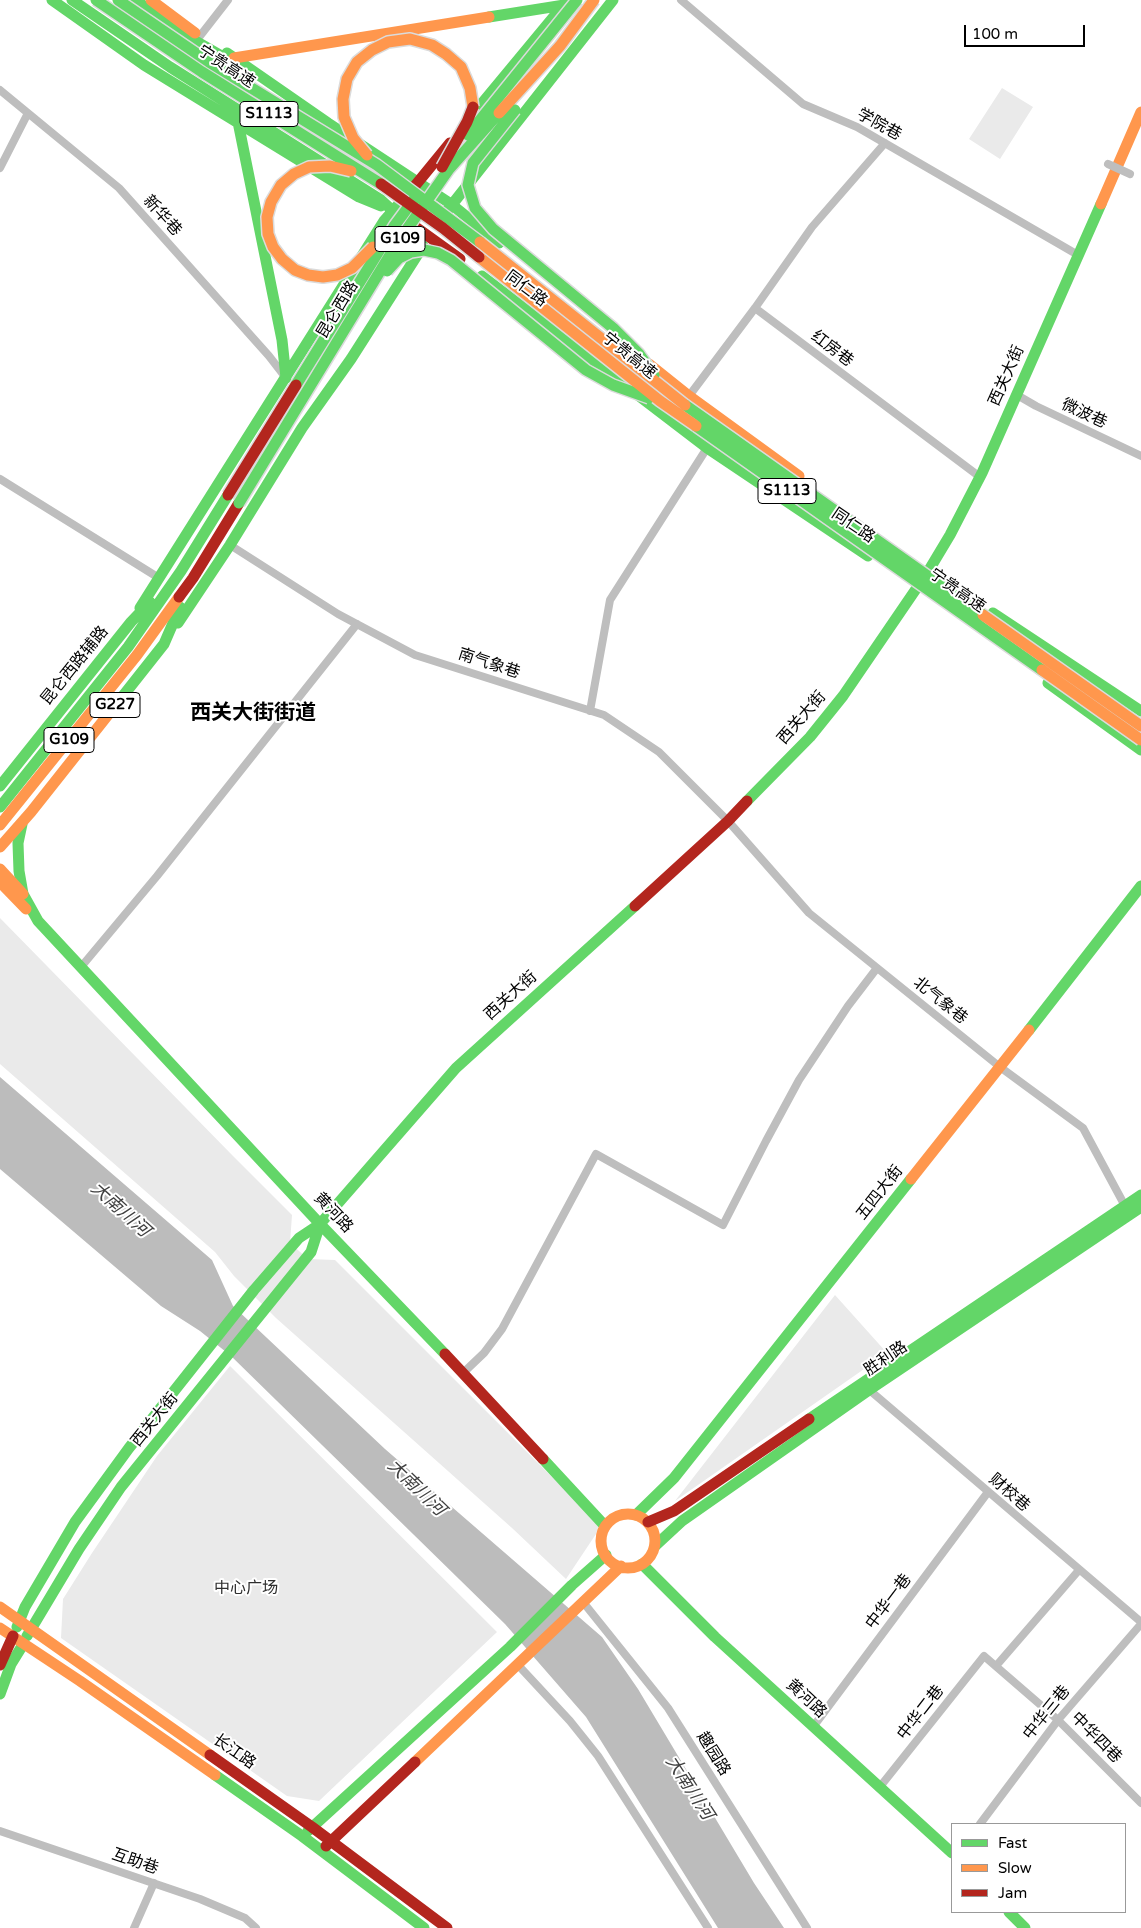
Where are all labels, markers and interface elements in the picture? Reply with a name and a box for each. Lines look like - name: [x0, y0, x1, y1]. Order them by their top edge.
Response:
- scale bar: [966, 15, 1087, 47]
- text: 100 m: [972, 25, 1018, 43]
- street label: 宁贵高速: [194, 42, 258, 92]
- road number: S1113: [240, 102, 298, 126]
- street label: 学院巷: [853, 105, 905, 145]
- street label: 新华巷: [139, 192, 185, 240]
- road number: G109: [375, 226, 425, 252]
- street label: 同仁路: [501, 267, 551, 311]
- street label: 昆仑西路: [313, 278, 363, 342]
- street label: 红房巷: [807, 327, 857, 371]
- street label: 宁贵高速: [598, 328, 660, 384]
- street label: 西关大街: [985, 343, 1029, 409]
- street label: 微波巷: [1058, 395, 1110, 433]
- road number: S1113: [758, 478, 816, 504]
- street label: 同仁路: [828, 505, 878, 547]
- street label: 宁贵高速: [925, 565, 989, 617]
- street label: 昆仑西路辅路: [37, 623, 113, 709]
- street label: 南气象巷: [456, 645, 522, 683]
- street label: 西关大街: [774, 688, 830, 748]
- road number: G227: [90, 692, 140, 718]
- district label: 西关大街街道: [190, 700, 316, 726]
- road number: G109: [44, 728, 94, 752]
- street label: 西关大街: [481, 967, 541, 1025]
- street label: 北气象巷: [909, 973, 971, 1029]
- street label: 五四大街: [853, 1162, 907, 1224]
- water label: 大南川河: [86, 1178, 154, 1242]
- street label: 黄河路: [310, 1189, 356, 1237]
- street label: 胜利路: [861, 1338, 911, 1380]
- street label: 西关大街: [127, 1389, 183, 1451]
- water label: 大南川河: [383, 1455, 449, 1521]
- street label: 财校巷: [985, 1470, 1033, 1516]
- street label: 中华一巷: [862, 1571, 916, 1633]
- park label: 中心广场: [214, 1579, 278, 1599]
- street label: 黄河路: [782, 1676, 830, 1722]
- street label: 中华二巷: [894, 1682, 948, 1744]
- street label: 中华三巷: [1019, 1682, 1075, 1744]
- street label: 中华四巷: [1067, 1709, 1125, 1767]
- street label: 趣园路: [692, 1729, 734, 1779]
- street label: 长江路: [209, 1730, 259, 1774]
- water label: 大南川河: [660, 1752, 718, 1824]
- legend: [951, 1823, 1126, 1913]
- text: Fast: [998, 1834, 1027, 1852]
- street label: 互助巷: [109, 1845, 161, 1879]
- text: Slow: [998, 1859, 1032, 1877]
- text: Jam: [998, 1884, 1027, 1902]

